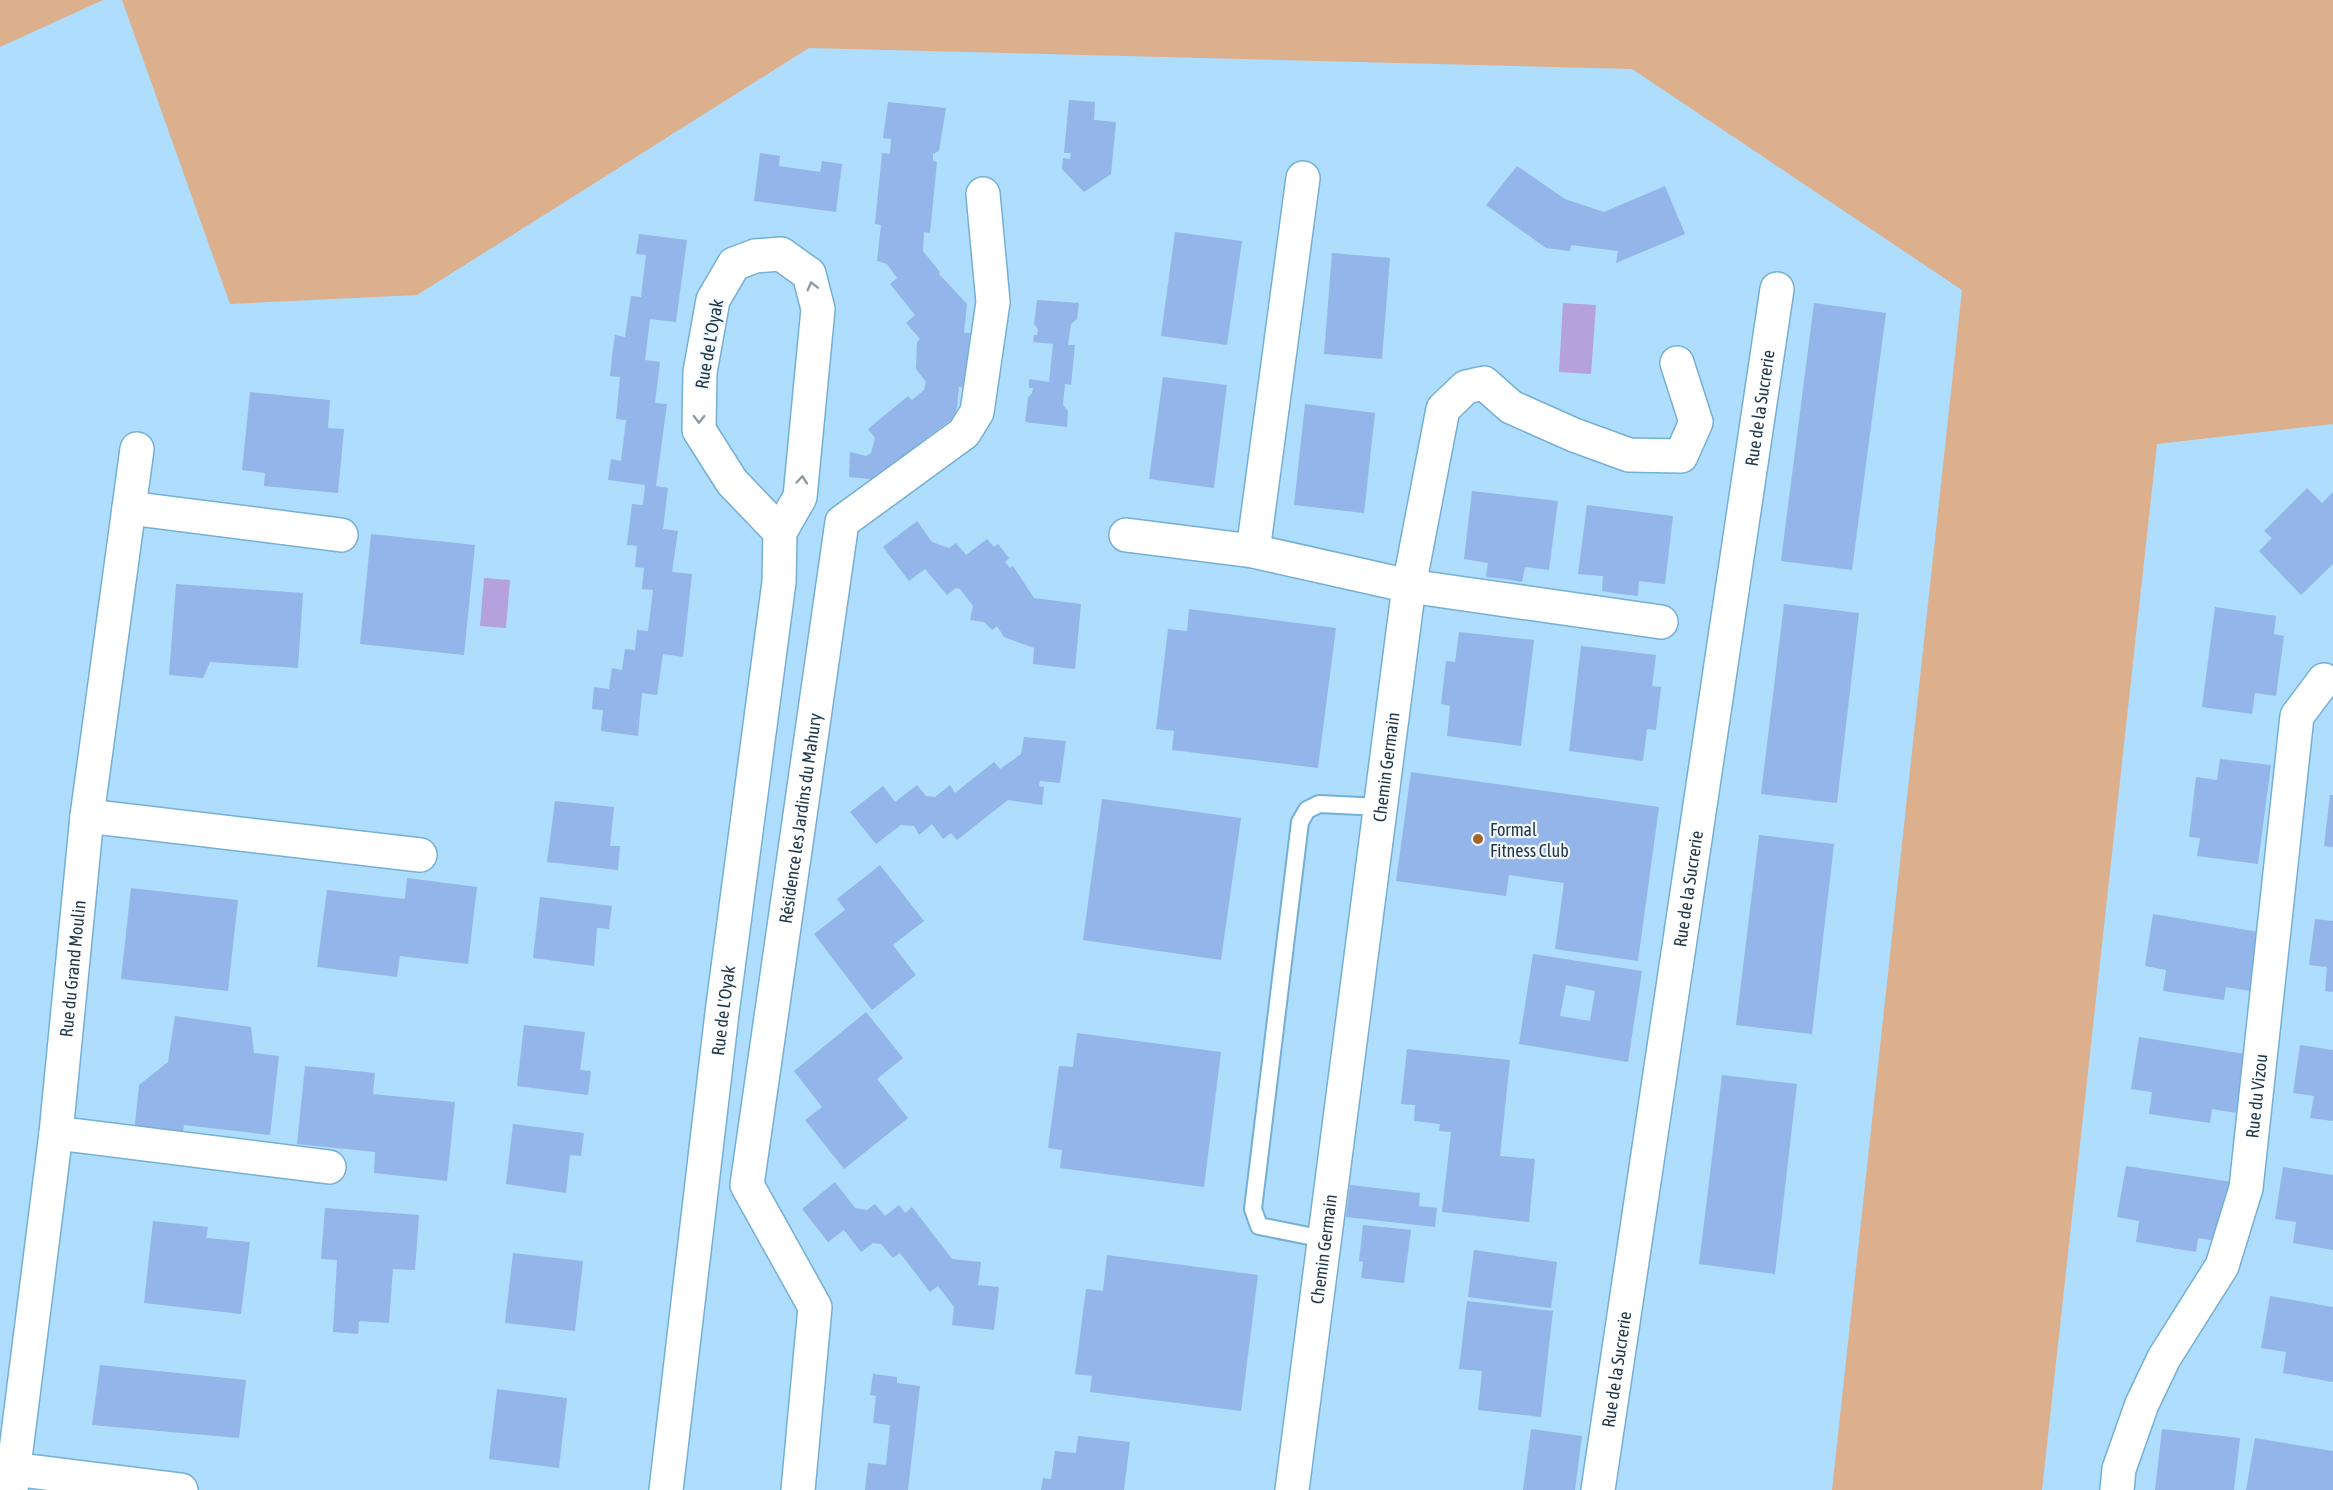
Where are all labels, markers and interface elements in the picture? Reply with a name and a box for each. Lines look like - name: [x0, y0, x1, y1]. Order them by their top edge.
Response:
- one-way arrow: [807, 281, 820, 291]
- street label: Rue de L'Oyak: [691, 298, 727, 390]
- street label: Rue de la Sucrerie: [1740, 348, 1778, 467]
- one-way arrow: [693, 415, 705, 424]
- one-way arrow: [795, 475, 808, 484]
- street label: Chemin Germain: [1368, 711, 1403, 823]
- street label: Résidence les Jardins du Mahury: [774, 712, 825, 925]
- place label: Formal Fitness Club: [1490, 819, 1569, 861]
- street label: Rue de la Sucrerie: [1669, 829, 1707, 948]
- marker: Formal Fitness Club: [1471, 832, 1485, 846]
- street label: Rue du Grand Moulin: [55, 899, 89, 1038]
- street label: Rue de L'Oyak: [707, 964, 739, 1057]
- street label: Rue du Vizou: [2241, 1053, 2271, 1139]
- street label: Chemin Germain: [1306, 1193, 1341, 1305]
- street label: Rue de la Sucrerie: [1597, 1310, 1635, 1429]

